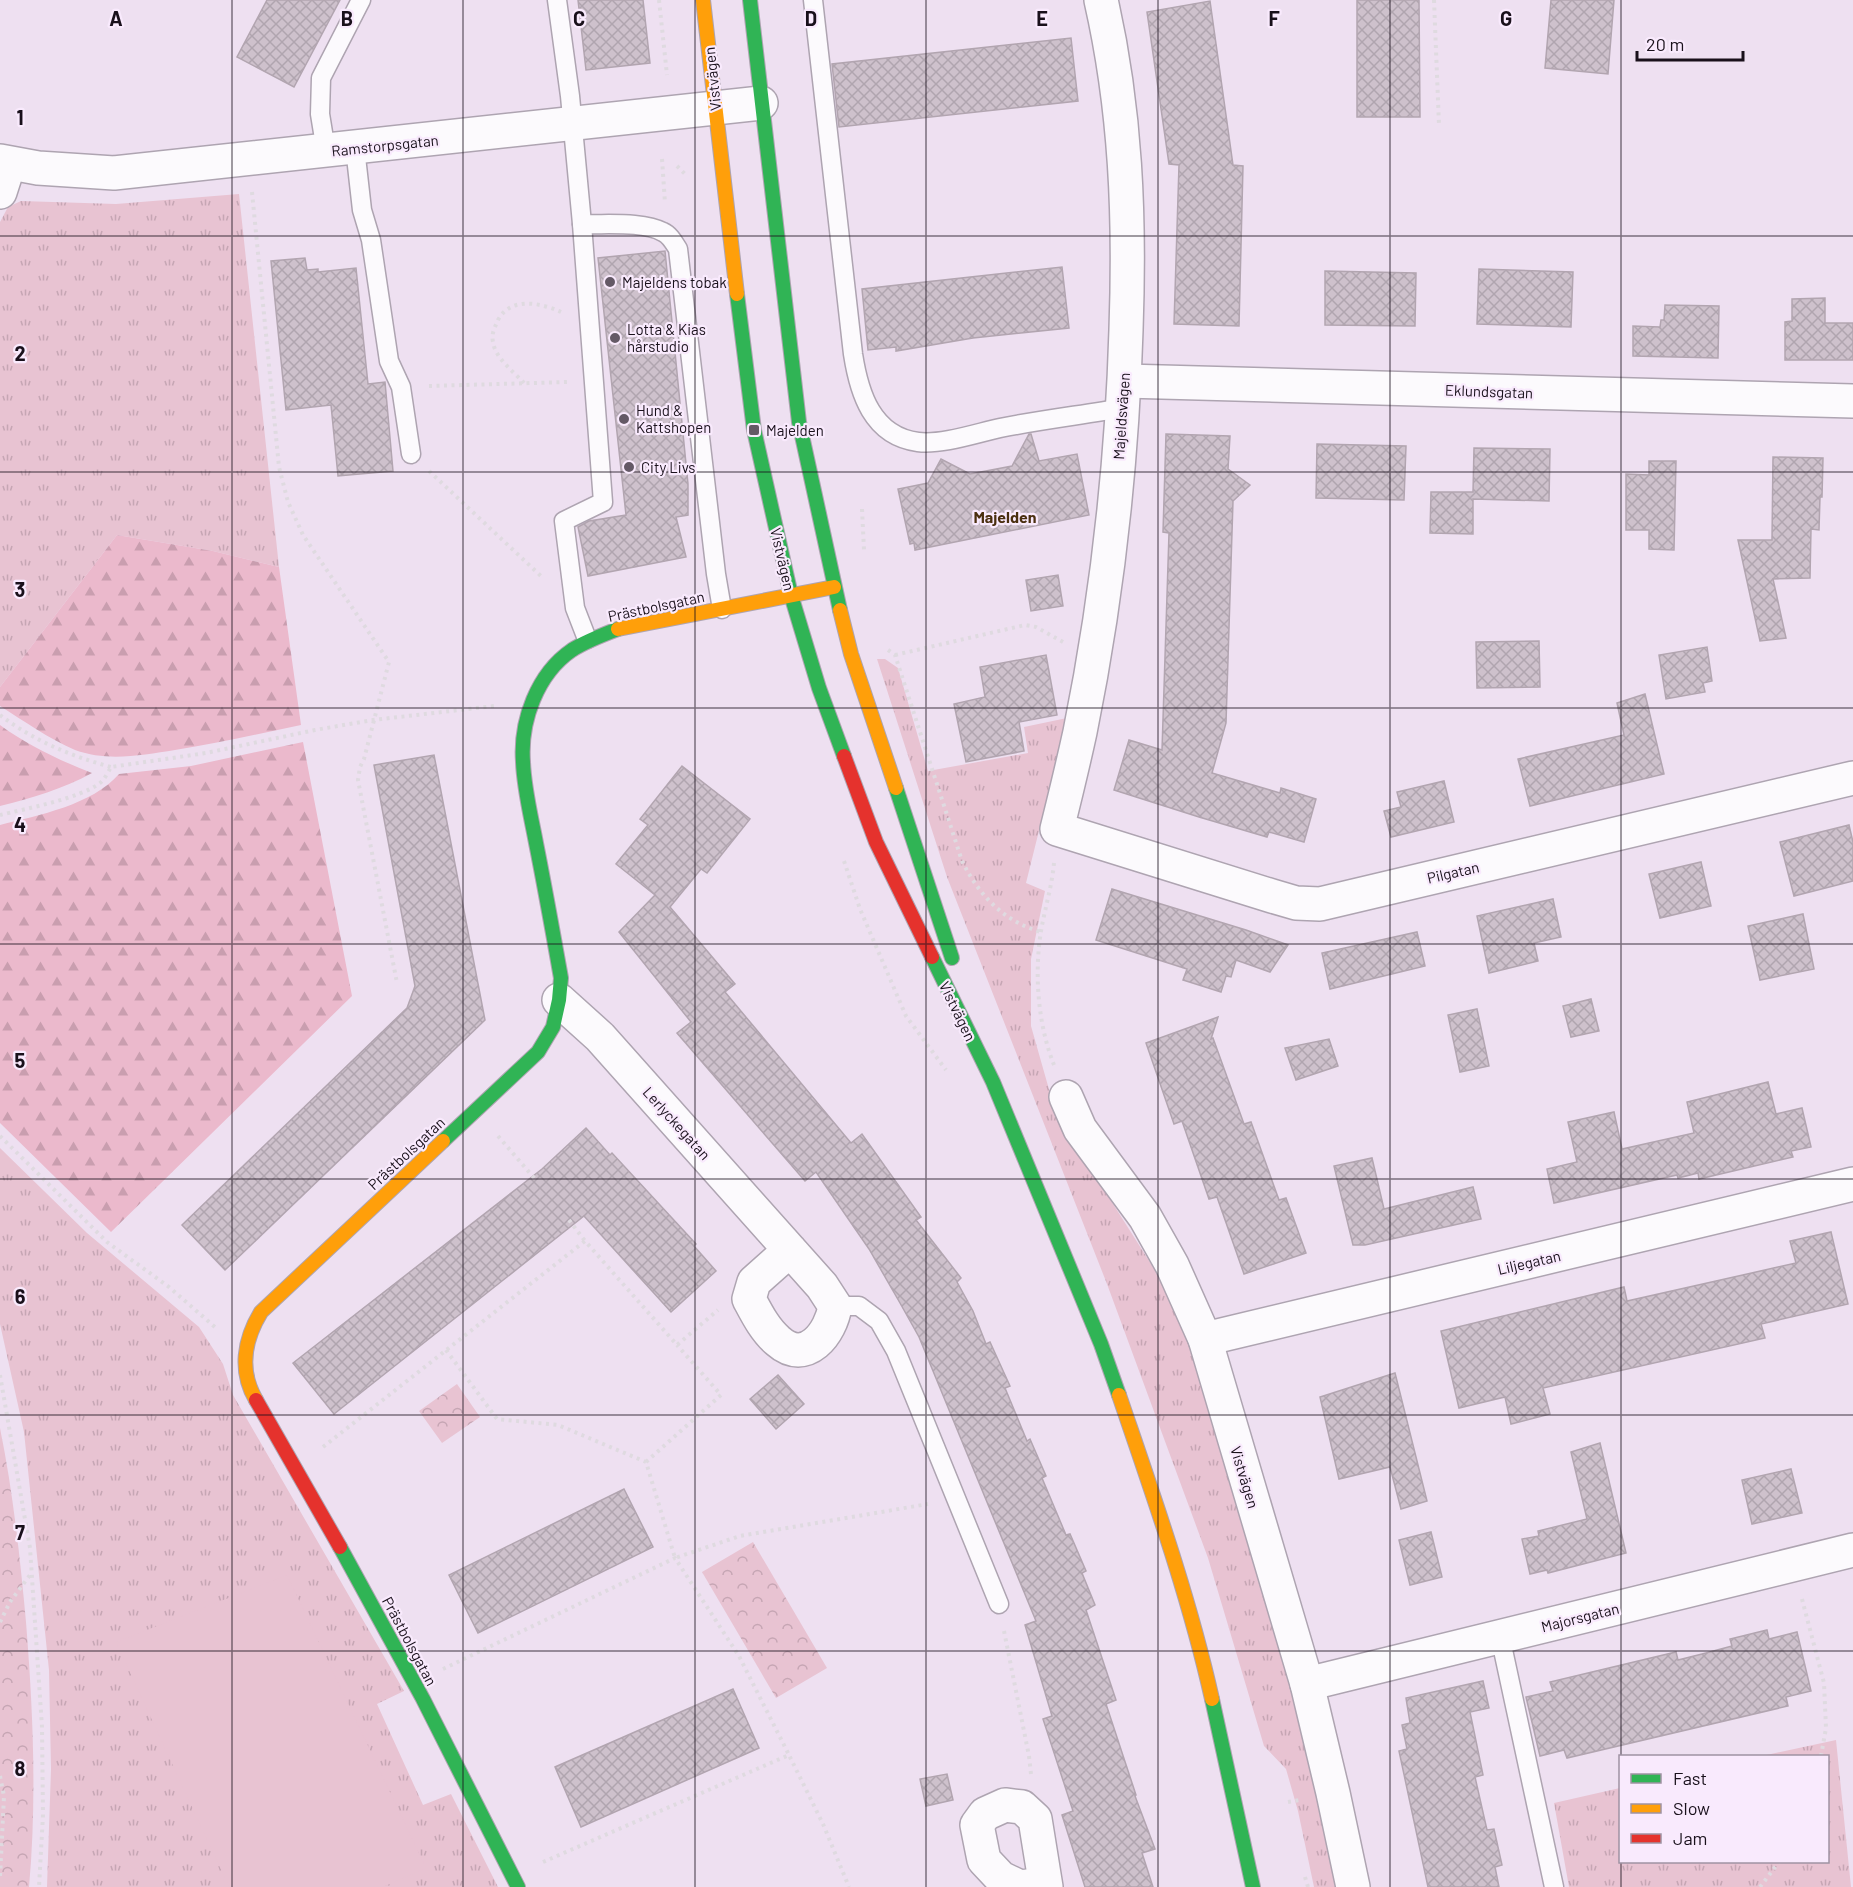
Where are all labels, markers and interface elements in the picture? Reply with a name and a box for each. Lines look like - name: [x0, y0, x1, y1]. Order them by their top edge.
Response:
- text: A: [109, 6, 123, 30]
- text: B: [341, 6, 353, 30]
- text: C: [573, 6, 585, 30]
- text: D: [805, 6, 817, 30]
- text: E: [1036, 6, 1048, 30]
- text: F: [1268, 6, 1280, 30]
- text: G: [1500, 6, 1512, 30]
- scale bar: [1637, 24, 1744, 62]
- text: 20 m: [1646, 33, 1684, 55]
- street label: Vistvägen: [700, 46, 724, 112]
- text: 1: [16, 105, 24, 129]
- street label: Ramstorpsgatan: [331, 130, 439, 160]
- place label: Majeldens tobak: [622, 273, 727, 291]
- marker: Majeldens tobak: [603, 275, 617, 289]
- place label: Lotta & Kias hårstudio: [627, 320, 706, 355]
- marker: Lotta & Kias hårstudio: [608, 331, 622, 345]
- text: 2: [14, 341, 26, 365]
- street label: Majeldsvägen: [1109, 372, 1133, 460]
- street label: Eklundsgatan: [1445, 380, 1533, 402]
- place label: Hund & Kattshopen: [636, 401, 711, 436]
- marker: Hund & Kattshopen: [617, 412, 631, 426]
- place label: Majelden: [766, 421, 824, 439]
- marker: Majelden: [747, 423, 761, 437]
- place label: City Livs: [641, 458, 696, 476]
- marker: City Livs: [622, 460, 636, 474]
- district label: Majelden: [973, 507, 1037, 526]
- street label: Vistvägen: [767, 526, 799, 592]
- text: 3: [15, 577, 25, 601]
- street label: Prästbolsgatan: [606, 587, 706, 625]
- text: 4: [14, 812, 26, 836]
- street label: Pilgatan: [1425, 857, 1481, 887]
- street label: Vistvägen: [936, 978, 980, 1044]
- text: 5: [15, 1048, 26, 1072]
- street label: Lerlyckegatan: [640, 1083, 714, 1163]
- street label: Prästbolsgatan: [364, 1113, 448, 1193]
- street label: Liljegatan: [1496, 1246, 1562, 1278]
- text: 6: [15, 1284, 26, 1308]
- street label: Vistvägen: [1227, 1444, 1263, 1510]
- text: 7: [15, 1520, 25, 1544]
- street label: Prästbolsgatan: [379, 1593, 441, 1689]
- street label: Majorsgatan: [1539, 1599, 1621, 1635]
- legend: [1619, 1755, 1829, 1863]
- text: 8: [15, 1756, 26, 1780]
- text: Fast: [1673, 1767, 1707, 1789]
- text: Slow: [1673, 1797, 1710, 1819]
- text: Jam: [1673, 1827, 1707, 1849]

